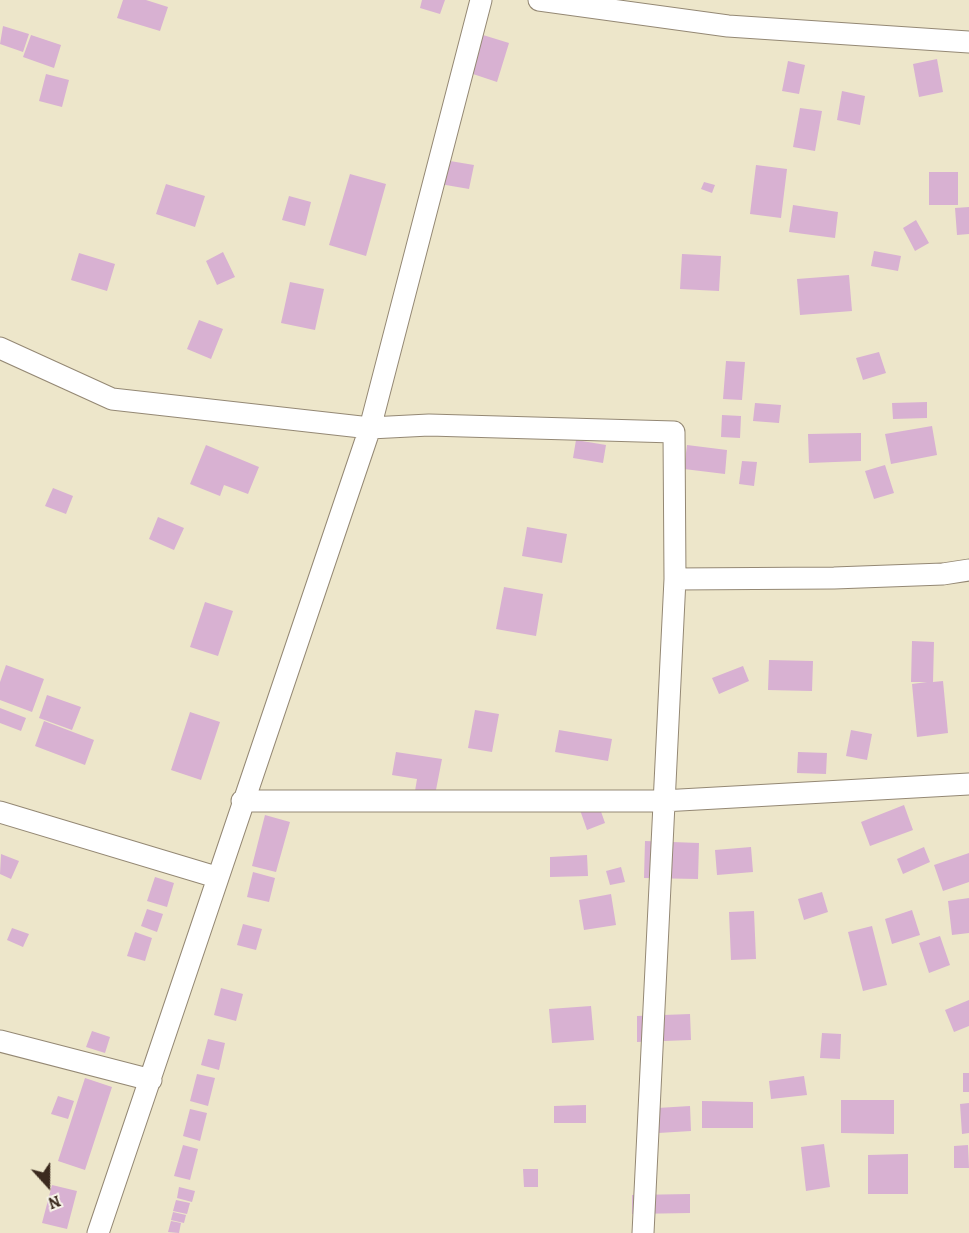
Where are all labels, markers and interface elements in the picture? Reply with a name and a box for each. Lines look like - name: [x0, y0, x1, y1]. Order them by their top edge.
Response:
- north arrow: [18, 1155, 78, 1215]
- text: N: [45, 1189, 64, 1214]

